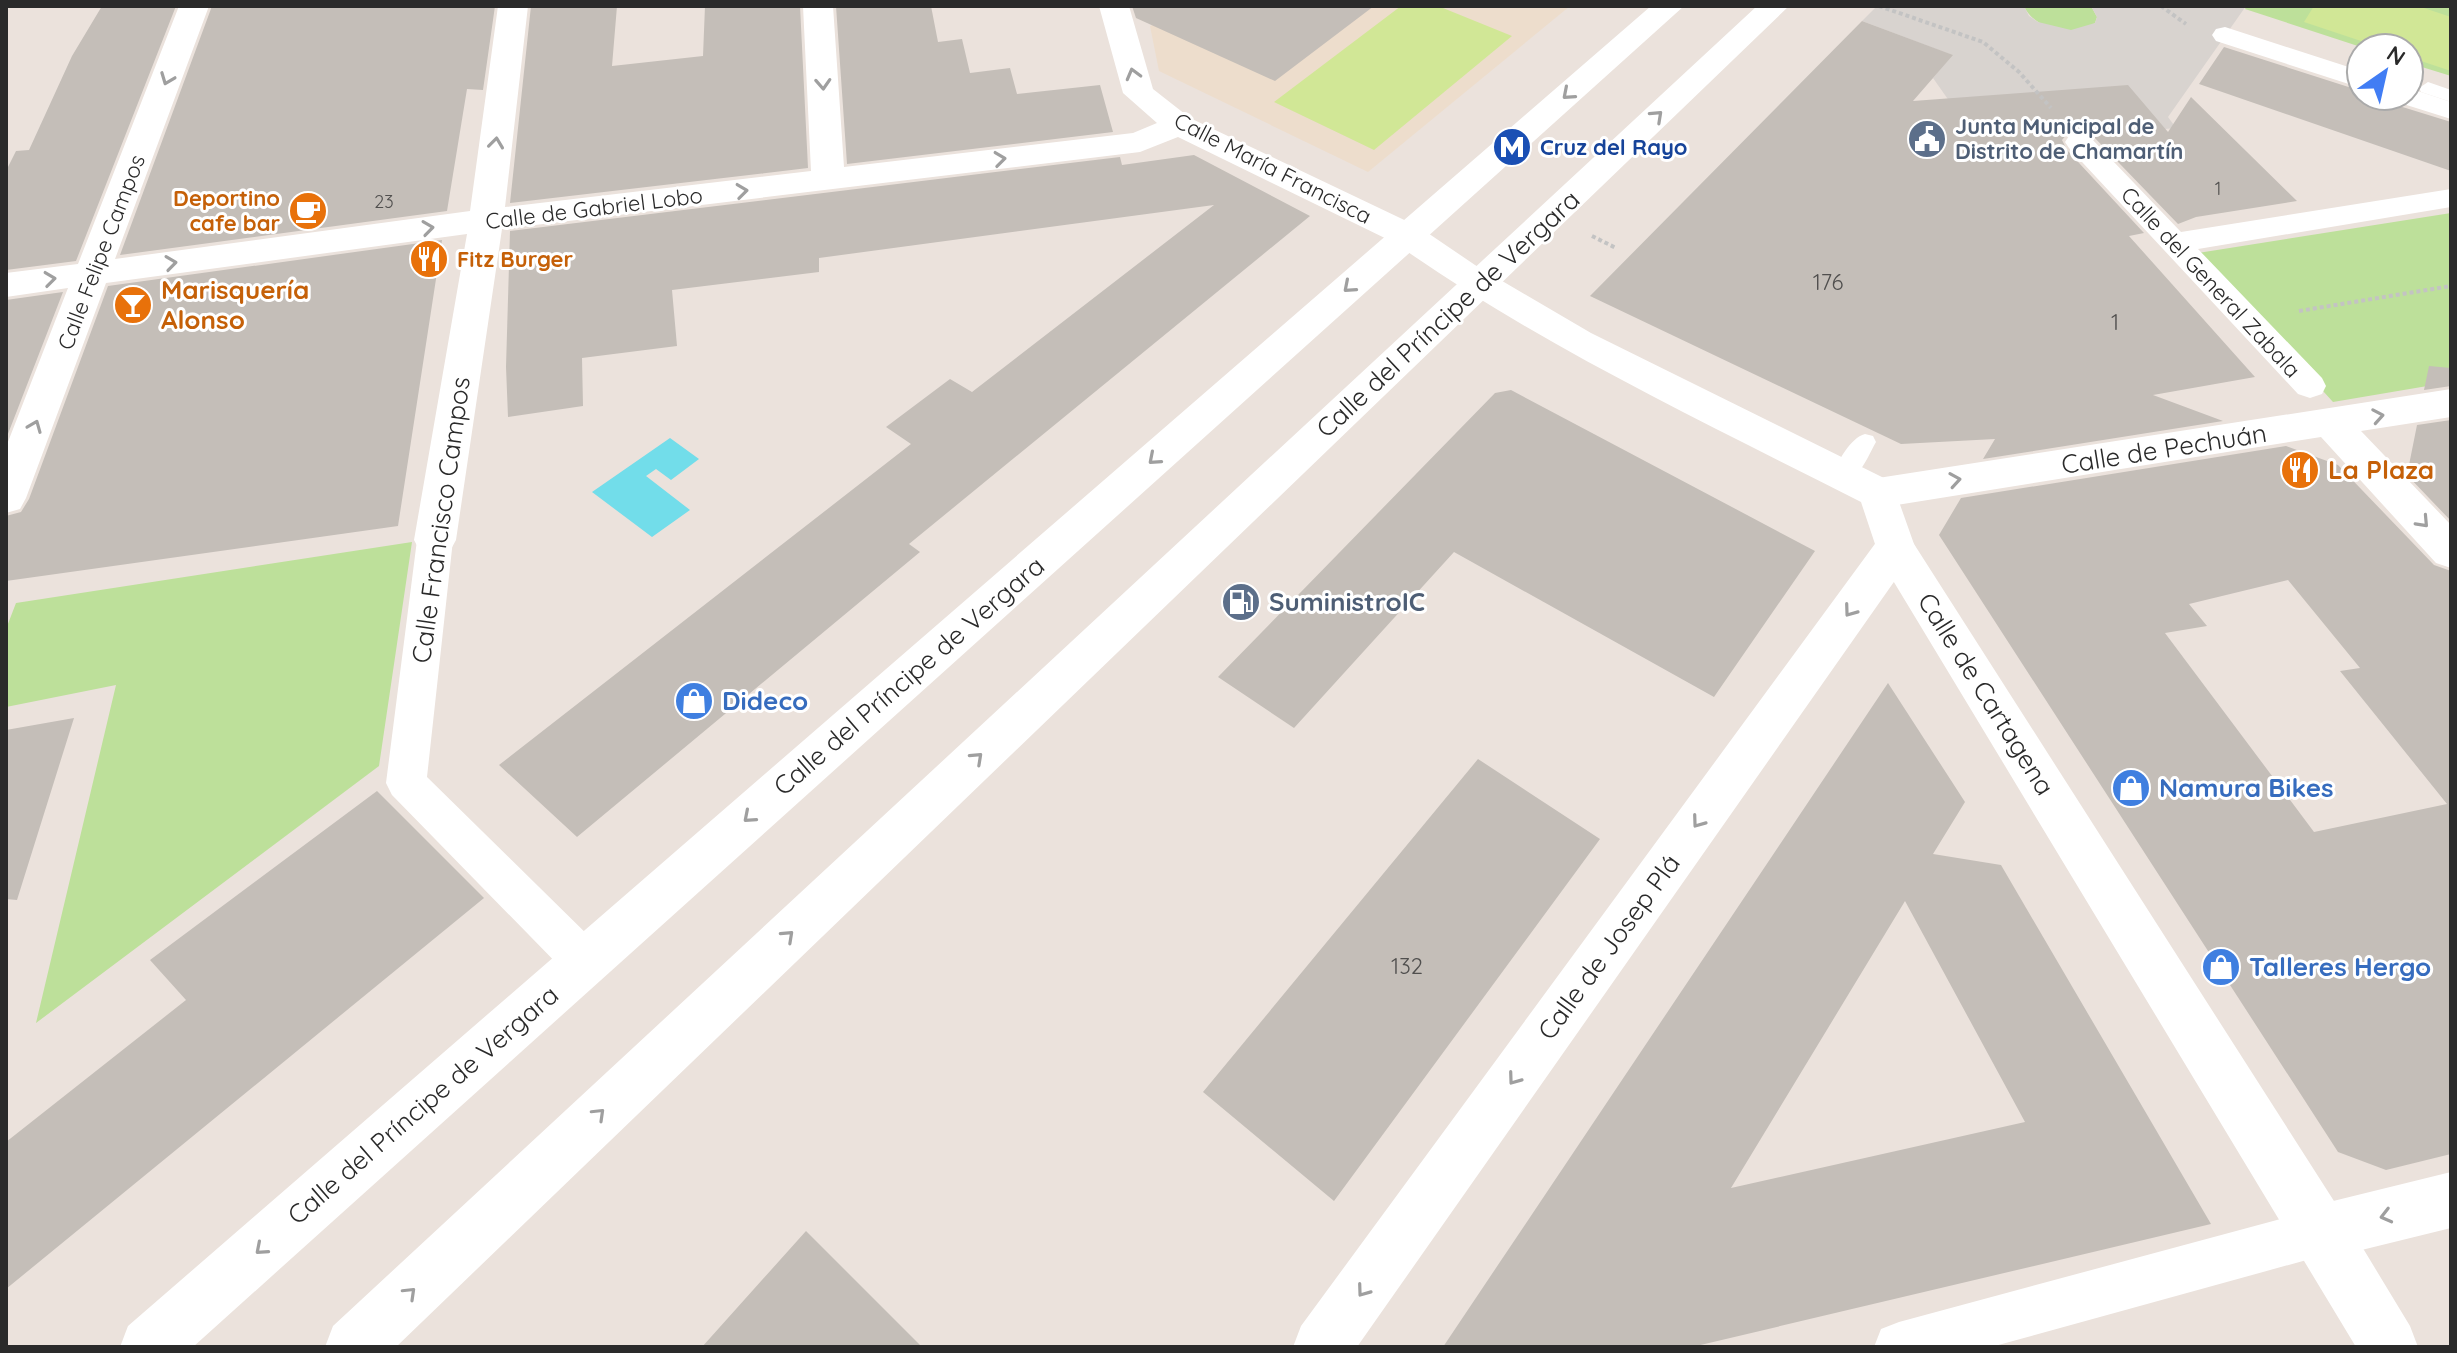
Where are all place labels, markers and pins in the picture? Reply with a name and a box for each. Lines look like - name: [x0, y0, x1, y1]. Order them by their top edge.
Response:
- place label: Junta Municipal de Distrito de Chamartín: [1955, 112, 2183, 165]
- public building icon: Junta Municipal de Distrito de Chamartín: [1906, 118, 1948, 160]
- metro station icon: Cruz del Rayo: [1491, 126, 1533, 168]
- place label: Cruz del Rayo: [1540, 133, 1688, 161]
- place label: Deportino cafe bar: [173, 184, 280, 237]
- cafe icon: Deportino cafe bar: [287, 190, 329, 232]
- restaurant icon: Fitz Burger: [408, 238, 450, 280]
- place label: Fitz Burger: [457, 245, 573, 273]
- place label: Marisquería Alonso: [161, 273, 309, 336]
- bar icon: Marisquería Alonso: [112, 284, 154, 326]
- restaurant icon: La Plaza: [2279, 449, 2321, 491]
- place label: La Plaza: [2328, 453, 2434, 486]
- fuel station icon: SuministroIC: [1220, 581, 1262, 623]
- place label: SuministroIC: [1269, 585, 1425, 618]
- shop icon: Dideco: [673, 680, 715, 722]
- place label: Dideco: [722, 684, 808, 717]
- shop icon: Namura Bikes: [2110, 767, 2152, 809]
- place label: Namura Bikes: [2159, 771, 2334, 804]
- shop icon: Talleres Hergo: [2200, 946, 2242, 988]
- place label: Talleres Hergo: [2249, 950, 2431, 983]

